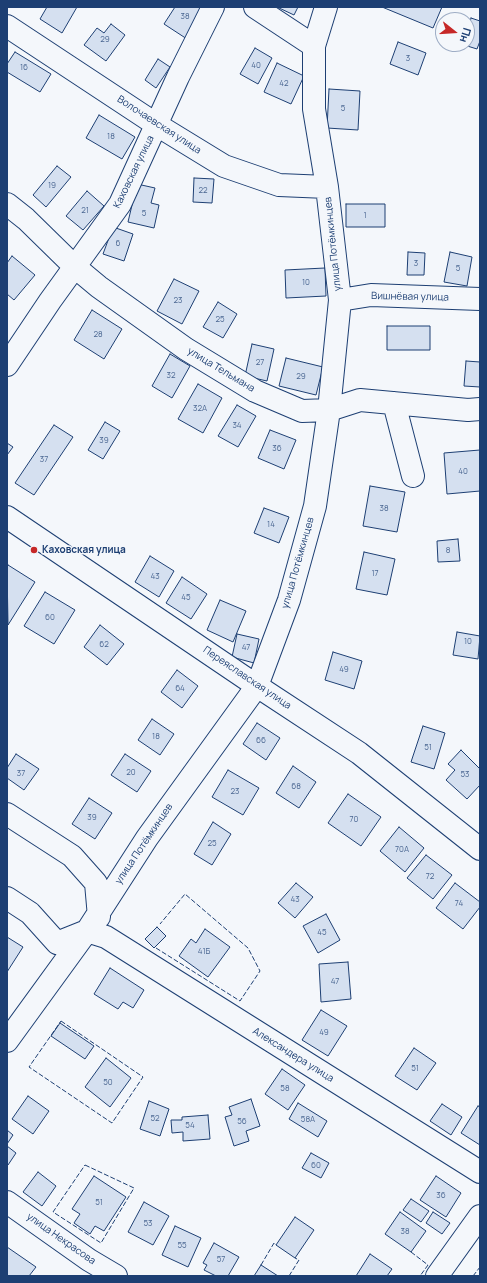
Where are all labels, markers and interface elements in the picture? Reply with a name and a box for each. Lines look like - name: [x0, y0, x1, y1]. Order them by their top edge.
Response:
- house number: 38: [180, 12, 190, 22]
- north arrow: [435, 12, 475, 52]
- text: Пн: [457, 26, 475, 45]
- house number: 29: [100, 35, 110, 45]
- house number: 3: [406, 54, 410, 64]
- house number: 40: [251, 61, 261, 71]
- house number: 16: [20, 63, 28, 73]
- house number: 42: [279, 79, 289, 89]
- street label: Волочаевская улица: [115, 93, 203, 157]
- house number: 5: [341, 104, 345, 114]
- house number: 18: [107, 132, 115, 142]
- street label: Каховская улица: [111, 134, 157, 210]
- house number: 19: [48, 181, 56, 191]
- house number: 22: [198, 186, 208, 196]
- street label: улица Потёмкинцев: [322, 196, 344, 292]
- house number: 21: [81, 206, 89, 216]
- house number: 5: [142, 209, 146, 219]
- house number: 1: [363, 211, 367, 221]
- house number: 6: [116, 239, 120, 249]
- house number: 3: [414, 259, 418, 269]
- house number: 5: [456, 264, 460, 274]
- house number: 10: [302, 278, 310, 288]
- street label: Вишнёвая улица: [371, 290, 449, 304]
- house number: 23: [174, 296, 182, 306]
- house number: 25: [215, 315, 225, 325]
- house number: 28: [93, 330, 103, 340]
- street label: улица Тельмана: [185, 345, 257, 395]
- house number: 27: [256, 358, 264, 368]
- house number: 32: [167, 371, 175, 381]
- house number: 29: [296, 372, 306, 382]
- house number: 32А: [193, 404, 207, 414]
- house number: 34: [232, 421, 242, 431]
- house number: 39: [99, 436, 109, 446]
- house number: 36: [272, 444, 282, 454]
- house number: 37: [40, 455, 48, 465]
- house number: 40: [458, 467, 468, 477]
- house number: 38: [379, 504, 389, 514]
- street label: улица Потёмкинцев: [279, 516, 317, 610]
- house number: 14: [267, 520, 275, 530]
- place label: Каховская улица: [42, 544, 126, 556]
- marker: Каховская улица: [29, 545, 39, 555]
- house number: 8: [446, 546, 450, 556]
- house number: 17: [371, 569, 379, 579]
- house number: 43: [150, 572, 160, 582]
- house number: 45: [181, 593, 191, 603]
- house number: 60: [45, 613, 55, 623]
- house number: 10: [464, 637, 472, 647]
- house number: 62: [99, 640, 109, 650]
- house number: 47: [242, 643, 250, 653]
- street label: Переяславская улица: [201, 644, 293, 712]
- house number: 49: [339, 665, 349, 675]
- house number: 64: [175, 684, 185, 694]
- house number: 18: [152, 732, 160, 742]
- house number: 66: [256, 736, 266, 746]
- house number: 51: [424, 743, 432, 753]
- house number: 20: [126, 768, 136, 778]
- house number: 37: [17, 769, 25, 779]
- house number: 53: [460, 770, 470, 780]
- house number: 68: [291, 782, 301, 792]
- house number: 23: [231, 787, 239, 797]
- street label: улица Потёмкинцев: [113, 801, 175, 887]
- house number: 39: [87, 813, 97, 823]
- house number: 70: [350, 815, 358, 825]
- house number: 25: [207, 839, 217, 849]
- house number: 70А: [395, 845, 409, 855]
- house number: 72: [426, 872, 434, 882]
- house number: 43: [290, 895, 300, 905]
- house number: 74: [455, 899, 463, 909]
- house number: 45: [317, 928, 327, 938]
- house number: 41Б: [198, 947, 210, 957]
- house number: 47: [331, 977, 339, 987]
- street label: Александера улица: [250, 1025, 336, 1085]
- house number: 49: [319, 1028, 329, 1038]
- house number: 51: [411, 1064, 419, 1074]
- house number: 50: [103, 1078, 113, 1088]
- house number: 58: [280, 1084, 290, 1094]
- house number: 52: [151, 1114, 159, 1124]
- house number: 58А: [301, 1115, 315, 1125]
- house number: 56: [237, 1117, 247, 1127]
- house number: 54: [185, 1121, 195, 1131]
- house number: 60: [311, 1161, 321, 1171]
- house number: 36: [436, 1191, 446, 1201]
- house number: 51: [95, 1198, 103, 1208]
- street label: улица Некрасова: [24, 1211, 98, 1267]
- house number: 53: [143, 1219, 153, 1229]
- house number: 38: [400, 1227, 410, 1237]
- house number: 55: [177, 1241, 187, 1251]
- house number: 57: [217, 1255, 225, 1265]

